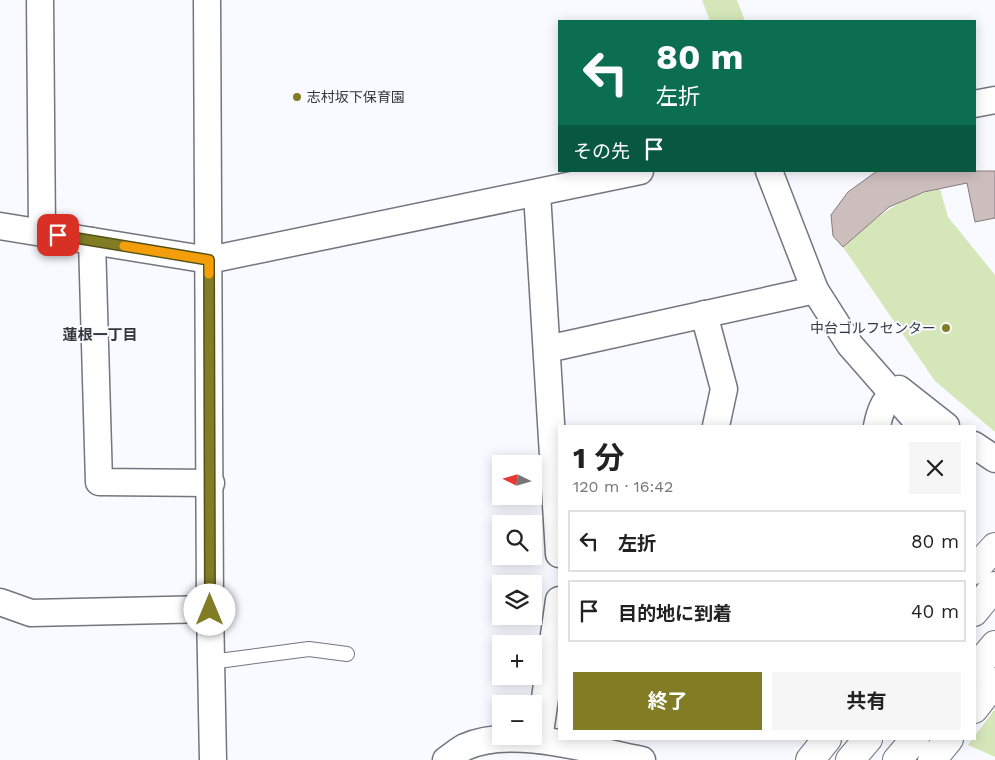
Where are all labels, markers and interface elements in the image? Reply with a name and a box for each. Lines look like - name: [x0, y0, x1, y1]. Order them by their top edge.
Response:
- text: 80 m: [656, 36, 743, 78]
- icon: left: [573, 40, 638, 105]
- text: 左折: [656, 84, 700, 109]
- place label: 志村坂下保育園: [307, 89, 405, 105]
- marker: 志村坂下保育園: [291, 91, 303, 103]
- icon: arrive: [640, 135, 668, 163]
- text: その先: [573, 140, 630, 163]
- pin: [37, 214, 79, 256]
- icon: arrive: [44, 221, 72, 249]
- place label: 中台ゴルフセンター: [810, 320, 936, 336]
- marker: 中台ゴルフセンター: [940, 322, 952, 334]
- district label: 蓮根一丁目: [62, 326, 138, 344]
- text: 1 分: [573, 440, 625, 475]
- button: close: [909, 442, 961, 494]
- north arrow: [492, 455, 542, 505]
- map controls: [492, 455, 542, 745]
- text: 120 m · 16:42: [573, 477, 673, 496]
- button: search: [492, 515, 542, 565]
- icon: left: [575, 527, 603, 555]
- text: 80 m: [911, 530, 959, 553]
- text: 左折: [618, 532, 656, 555]
- button: layers: [492, 575, 542, 625]
- position arrow: [183, 583, 235, 635]
- icon: arrive: [575, 597, 603, 625]
- text: 40 m: [911, 600, 959, 623]
- text: 目的地に到着: [618, 602, 732, 625]
- button: +: [492, 635, 542, 685]
- button: 終了: [573, 672, 762, 730]
- button: 共有: [772, 672, 961, 730]
- button: −: [492, 695, 542, 745]

